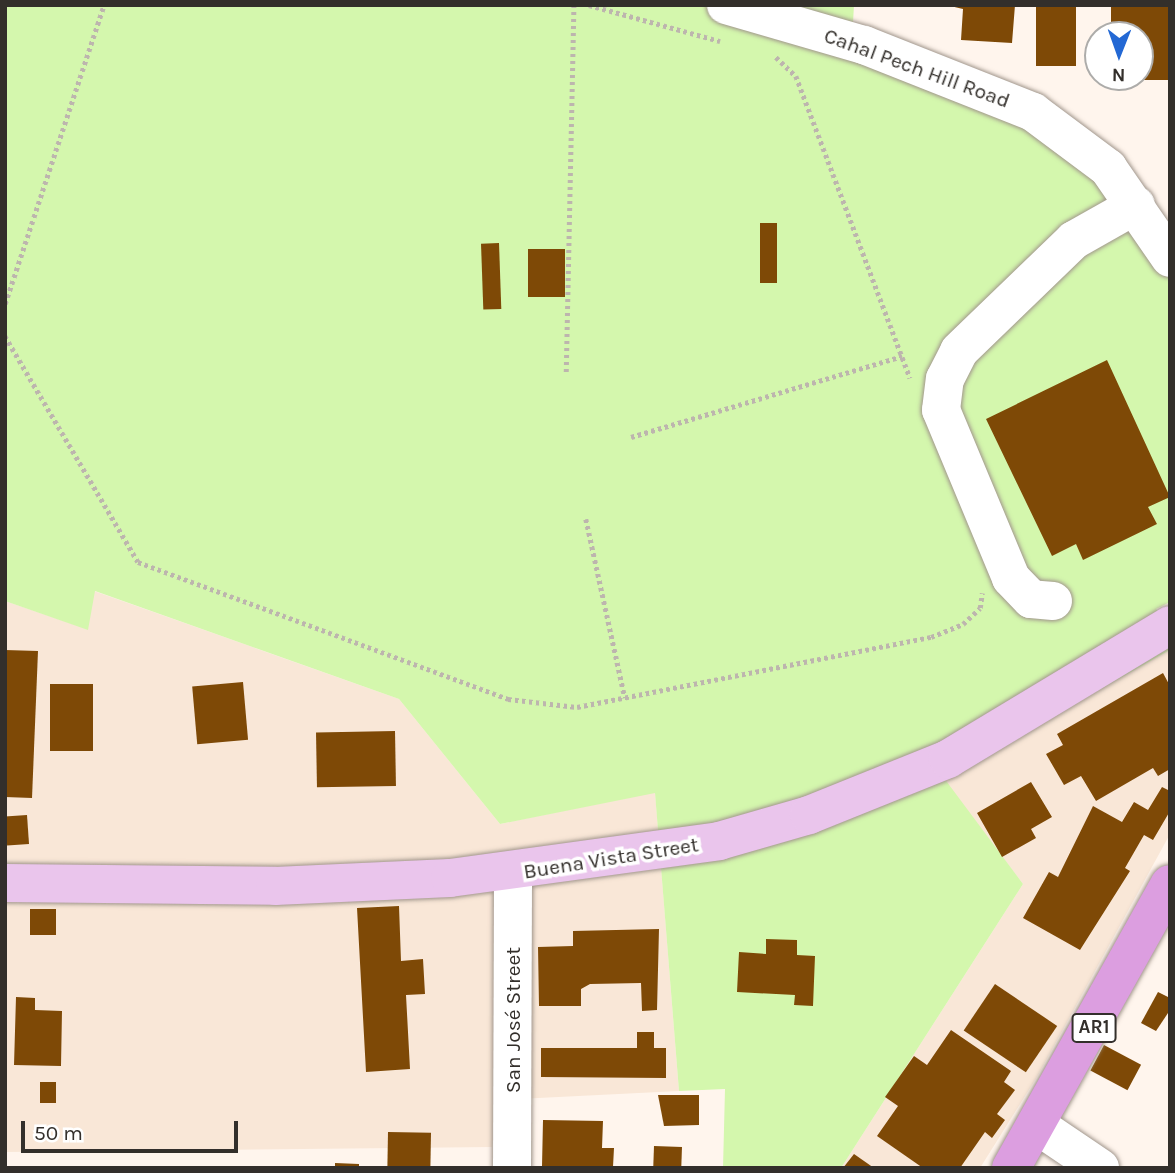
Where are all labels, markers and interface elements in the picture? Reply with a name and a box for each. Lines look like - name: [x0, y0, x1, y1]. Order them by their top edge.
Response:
- north arrow: [1084, 21, 1154, 91]
- street label: Cahal Pech Hill Road: [821, 23, 1013, 113]
- text: N: [1112, 64, 1126, 86]
- street label: Buena Vista Street: [522, 832, 700, 884]
- street label: San José Street: [500, 947, 526, 1093]
- road number: AR1: [1071, 1012, 1117, 1044]
- scale bar: [24, 1106, 242, 1150]
- text: 50 m: [34, 1121, 83, 1145]

